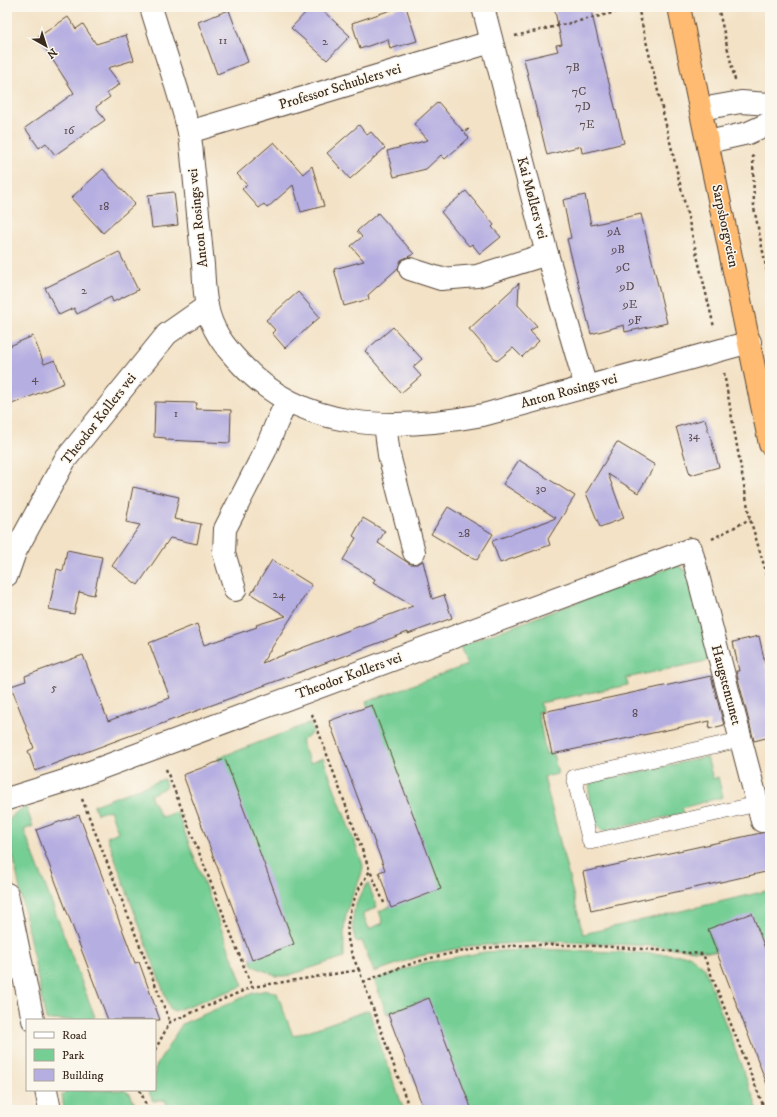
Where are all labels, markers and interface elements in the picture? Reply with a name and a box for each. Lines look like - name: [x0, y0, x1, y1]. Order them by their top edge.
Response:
- north arrow: [26, 26, 66, 66]
- house number: 11: [219, 33, 227, 48]
- house number: 2: [322, 34, 328, 49]
- text: N: [44, 45, 60, 61]
- street label: Professor Schublers vei: [277, 60, 404, 114]
- house number: 7B: [566, 60, 580, 75]
- house number: 7C: [572, 84, 586, 99]
- house number: 7D: [575, 99, 591, 114]
- house number: 7E: [580, 117, 595, 132]
- house number: 16: [64, 123, 75, 138]
- street label: Kai Møllers vei: [512, 155, 552, 241]
- street label: Anton Rosings vei: [184, 167, 212, 268]
- street label: Sarpsborgveien: [707, 183, 743, 270]
- house number: 18: [99, 199, 109, 214]
- house number: 9A: [606, 224, 621, 239]
- house number: 9B: [610, 242, 625, 257]
- house number: 9C: [615, 260, 630, 275]
- house number: 9D: [619, 279, 635, 294]
- house number: 2: [81, 283, 87, 298]
- house number: 9E: [622, 297, 638, 312]
- house number: 9F: [627, 313, 642, 328]
- street label: Theodor Kollers vei: [58, 369, 141, 468]
- street label: Anton Rosings vei: [519, 369, 620, 413]
- house number: 4: [32, 371, 40, 386]
- house number: 1: [174, 406, 178, 421]
- house number: 34: [688, 428, 701, 443]
- house number: 30: [536, 481, 546, 496]
- house number: 28: [458, 526, 470, 541]
- house number: 24: [273, 587, 286, 602]
- street label: Haugstentunet: [707, 643, 745, 728]
- street label: Theodor Kollers vei: [294, 648, 405, 704]
- house number: 5: [51, 680, 57, 695]
- house number: 8: [632, 706, 638, 721]
- legend: [26, 1019, 156, 1091]
- text: Road: [62, 1028, 87, 1043]
- text: Park: [62, 1048, 84, 1063]
- text: Building: [62, 1068, 103, 1083]

